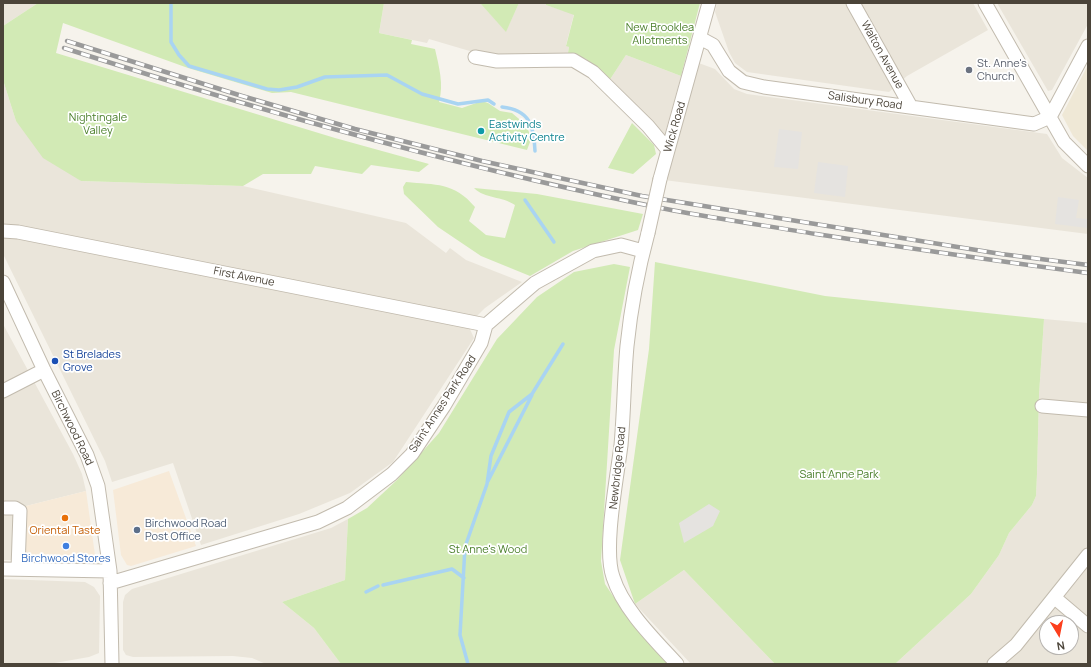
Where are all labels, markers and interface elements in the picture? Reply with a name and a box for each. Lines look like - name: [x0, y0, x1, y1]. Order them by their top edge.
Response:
- street label: Walton Avenue: [858, 19, 906, 91]
- park label: New Brooklea Allotments: [626, 21, 694, 47]
- place label: St. Anne's Church: [977, 57, 1027, 83]
- marker: St. Anne's Church: [964, 65, 974, 75]
- street label: Salisbury Road: [827, 89, 903, 113]
- street label: Wick Road: [661, 100, 689, 154]
- park label: Nightingale Valley: [69, 111, 127, 137]
- place label: Eastwinds Activity Centre: [489, 118, 565, 144]
- marker: Eastwinds Activity Centre: [476, 126, 486, 136]
- street label: First Avenue: [212, 265, 276, 289]
- place label: St Brelades Grove: [63, 348, 121, 374]
- street label: Saint Annes Park Road: [407, 353, 479, 455]
- marker: St Brelades Grove: [50, 356, 60, 366]
- street label: Birchwood Road: [48, 388, 96, 468]
- street label: Newbridge Road: [607, 426, 629, 510]
- park label: Saint Anne Park: [799, 468, 879, 482]
- marker: Oriental Taste: [60, 513, 70, 523]
- place label: Birchwood Road Post Office: [145, 517, 227, 543]
- place label: Oriental Taste: [30, 524, 100, 538]
- marker: Birchwood Road Post Office: [132, 525, 142, 535]
- marker: Birchwood Stores: [61, 541, 71, 551]
- park label: St Anne's Wood: [449, 543, 527, 557]
- place label: Birchwood Stores: [21, 552, 111, 566]
- north arrow: [1039, 615, 1079, 655]
- text: N: [1056, 638, 1066, 654]

